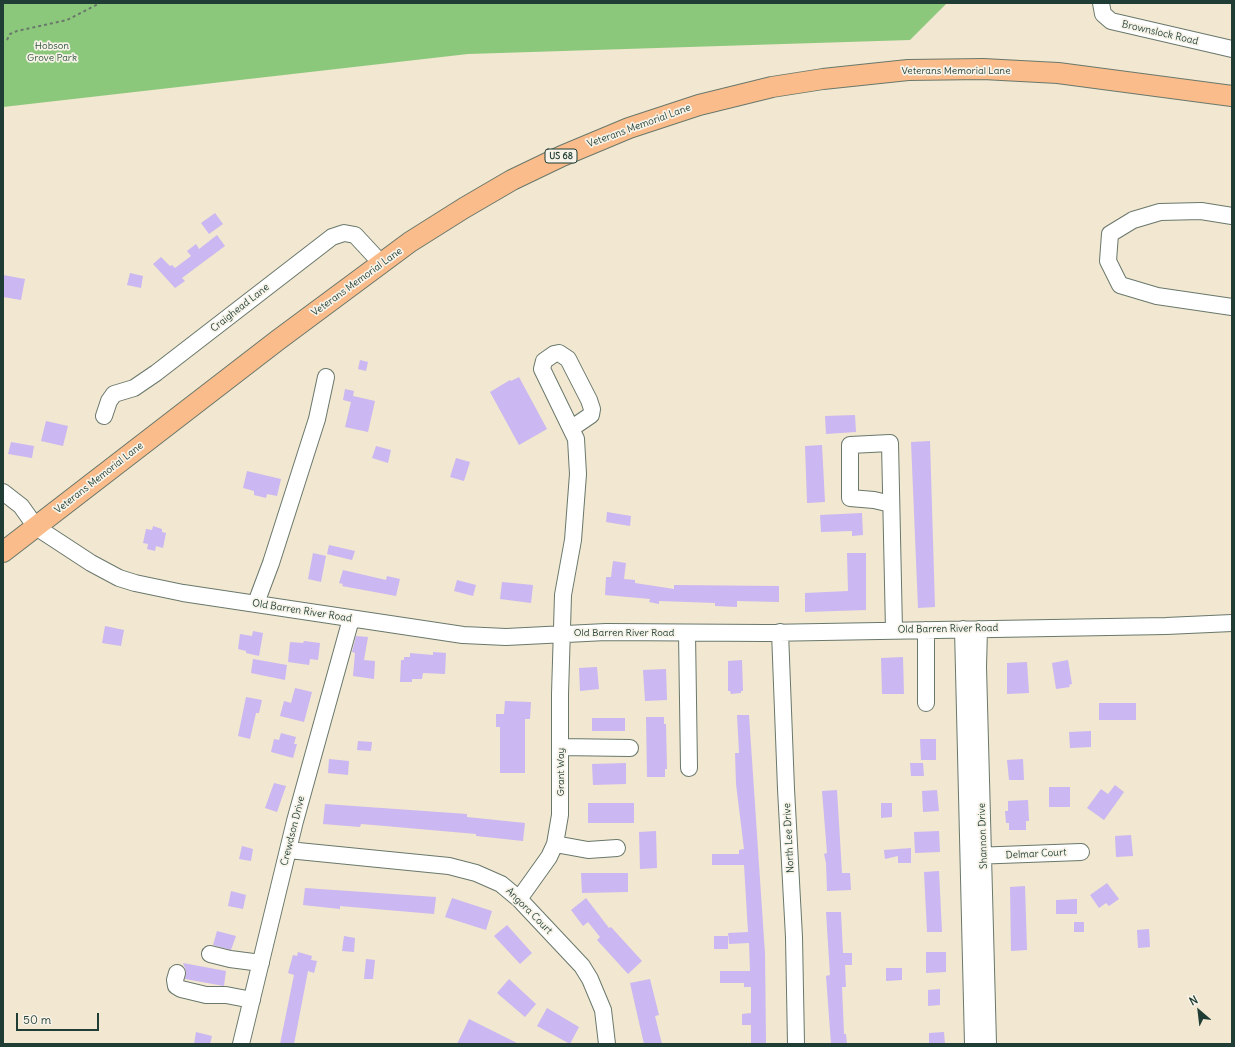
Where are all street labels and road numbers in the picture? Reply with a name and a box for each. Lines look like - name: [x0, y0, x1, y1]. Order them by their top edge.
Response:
- street label: Brownslock Road: [1121, 18, 1199, 48]
- street label: Veterans Memorial Lane: [901, 65, 1011, 77]
- street label: Veterans Memorial Lane: [586, 102, 692, 150]
- road number: US 68: [545, 149, 577, 163]
- street label: Veterans Memorial Lane: [309, 245, 405, 319]
- street label: Craighead Lane: [208, 281, 272, 335]
- street label: Veterans Memorial Lane: [52, 440, 146, 516]
- street label: Old Barren River Road: [251, 597, 353, 625]
- street label: Old Barren River Road: [898, 622, 998, 636]
- street label: Old Barren River Road: [574, 627, 674, 639]
- street label: Grant Way: [555, 748, 567, 796]
- street label: Crewdson Drive: [279, 795, 307, 867]
- street label: North Lee Drive: [781, 803, 797, 873]
- street label: Shannon Drive: [976, 803, 990, 869]
- street label: Delmar Court: [1005, 846, 1067, 862]
- street label: Angora Court: [503, 885, 555, 937]

